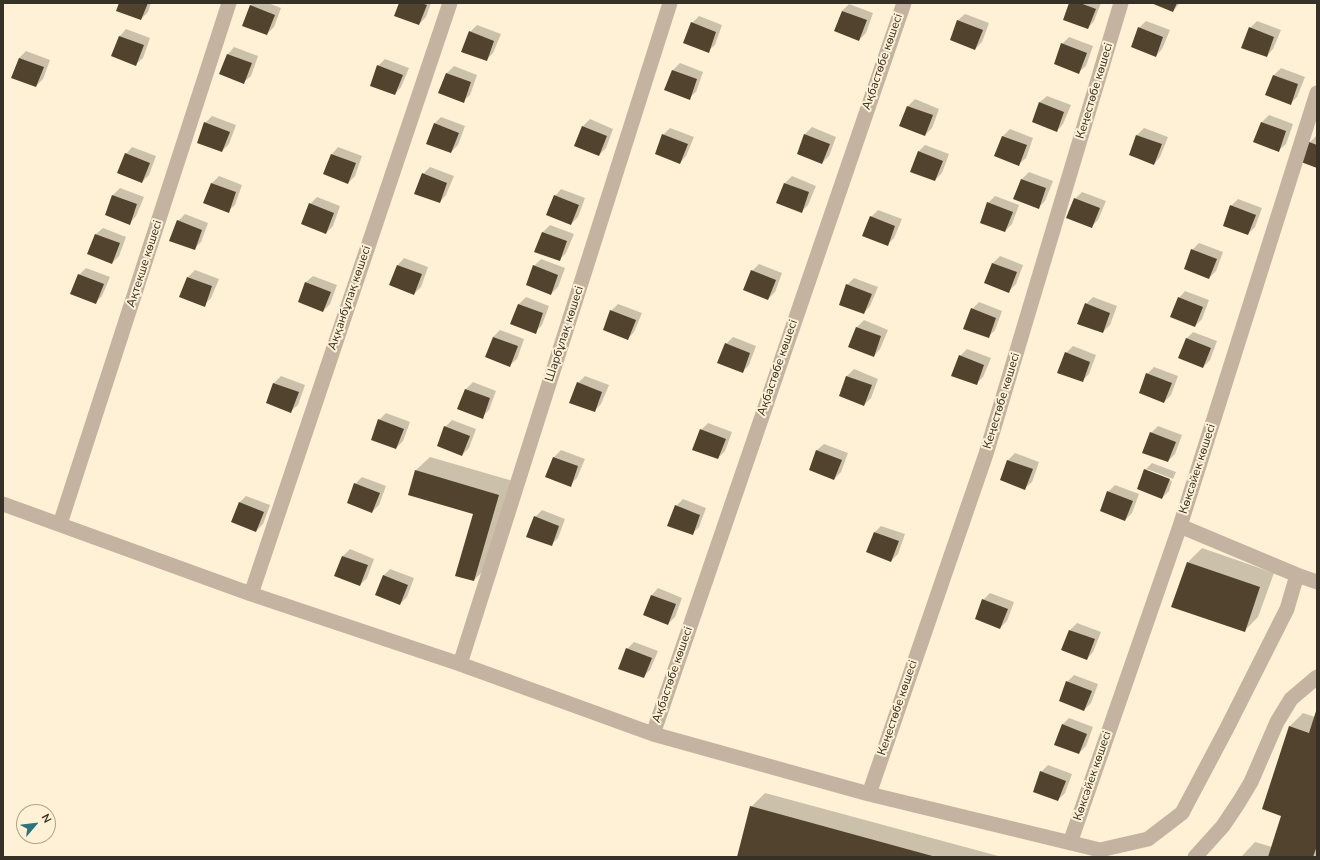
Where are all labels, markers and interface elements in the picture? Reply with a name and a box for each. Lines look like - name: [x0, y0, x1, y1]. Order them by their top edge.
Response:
- street label: Ақбастөбе көшесі: [860, 12, 906, 112]
- street label: Кеңестөбе көшесі: [1074, 41, 1116, 141]
- street label: Ақтекше көшесі: [124, 219, 166, 309]
- street label: Аққанбұлақ көшесі: [325, 244, 375, 352]
- street label: Шарбұлақ көшесі: [543, 284, 587, 384]
- street label: Ақбастөбе көшесі: [755, 318, 801, 418]
- street label: Кеңестөбе көшесі: [981, 351, 1023, 451]
- street label: Көксәйек көшесі: [1177, 422, 1219, 516]
- street label: Ақбастөбе көшесі: [650, 625, 696, 725]
- street label: Кеңестөбе көшесі: [875, 658, 921, 758]
- street label: Көксәйек көшесі: [1071, 729, 1115, 823]
- north arrow: [16, 804, 56, 844]
- text: N: [38, 811, 55, 826]

